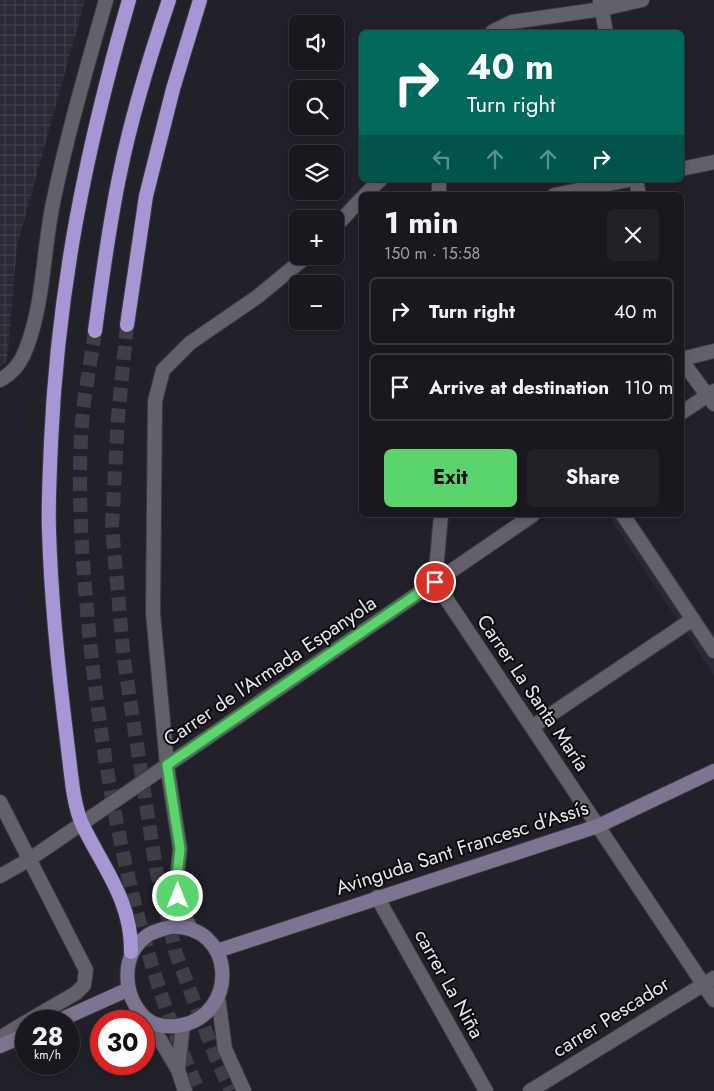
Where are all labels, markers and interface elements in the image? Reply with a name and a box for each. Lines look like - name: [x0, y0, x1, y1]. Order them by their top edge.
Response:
- map controls: [289, 15, 344, 330]
- button: sound: [289, 15, 344, 70]
- text: 40 m: [467, 42, 554, 92]
- icon: right: [384, 50, 449, 115]
- button: search: [289, 80, 344, 135]
- text: Turn right: [467, 88, 555, 120]
- button: layers: [289, 145, 344, 200]
- icon: left: [428, 145, 456, 173]
- icon: ahead: [481, 145, 509, 173]
- icon: ahead: [534, 145, 562, 173]
- icon: right: [587, 145, 615, 173]
- text: 1 min: [384, 201, 458, 244]
- button: close: [607, 209, 659, 261]
- button: +: [289, 210, 344, 265]
- text: 150 m · 15:58: [384, 242, 480, 265]
- button: −: [289, 275, 344, 330]
- icon: right: [386, 297, 414, 325]
- text: Turn right: [429, 298, 515, 325]
- text: 40 m: [614, 298, 657, 325]
- icon: arrive: [386, 373, 414, 401]
- text: Arrive at destination: [429, 374, 609, 401]
- text: 110 m: [624, 374, 673, 401]
- button: Exit: [384, 449, 517, 507]
- button: Share: [527, 449, 659, 507]
- pin: [414, 561, 456, 603]
- icon: arrive: [421, 568, 449, 596]
- street label: Carrer de l'Armada Espanyola: [158, 589, 382, 753]
- street label: Carrer La Santa María: [470, 609, 596, 777]
- street label: Avinguda Sant Francesc d’Assís: [332, 793, 592, 903]
- position arrow: [151, 869, 203, 921]
- street label: carrer La Niña: [407, 924, 491, 1044]
- street label: carrer Pescador: [547, 969, 675, 1064]
- speed limit sign: 30: [90, 1010, 155, 1075]
- text: 28: [31, 1018, 64, 1054]
- text: km/h: [34, 1046, 61, 1064]

